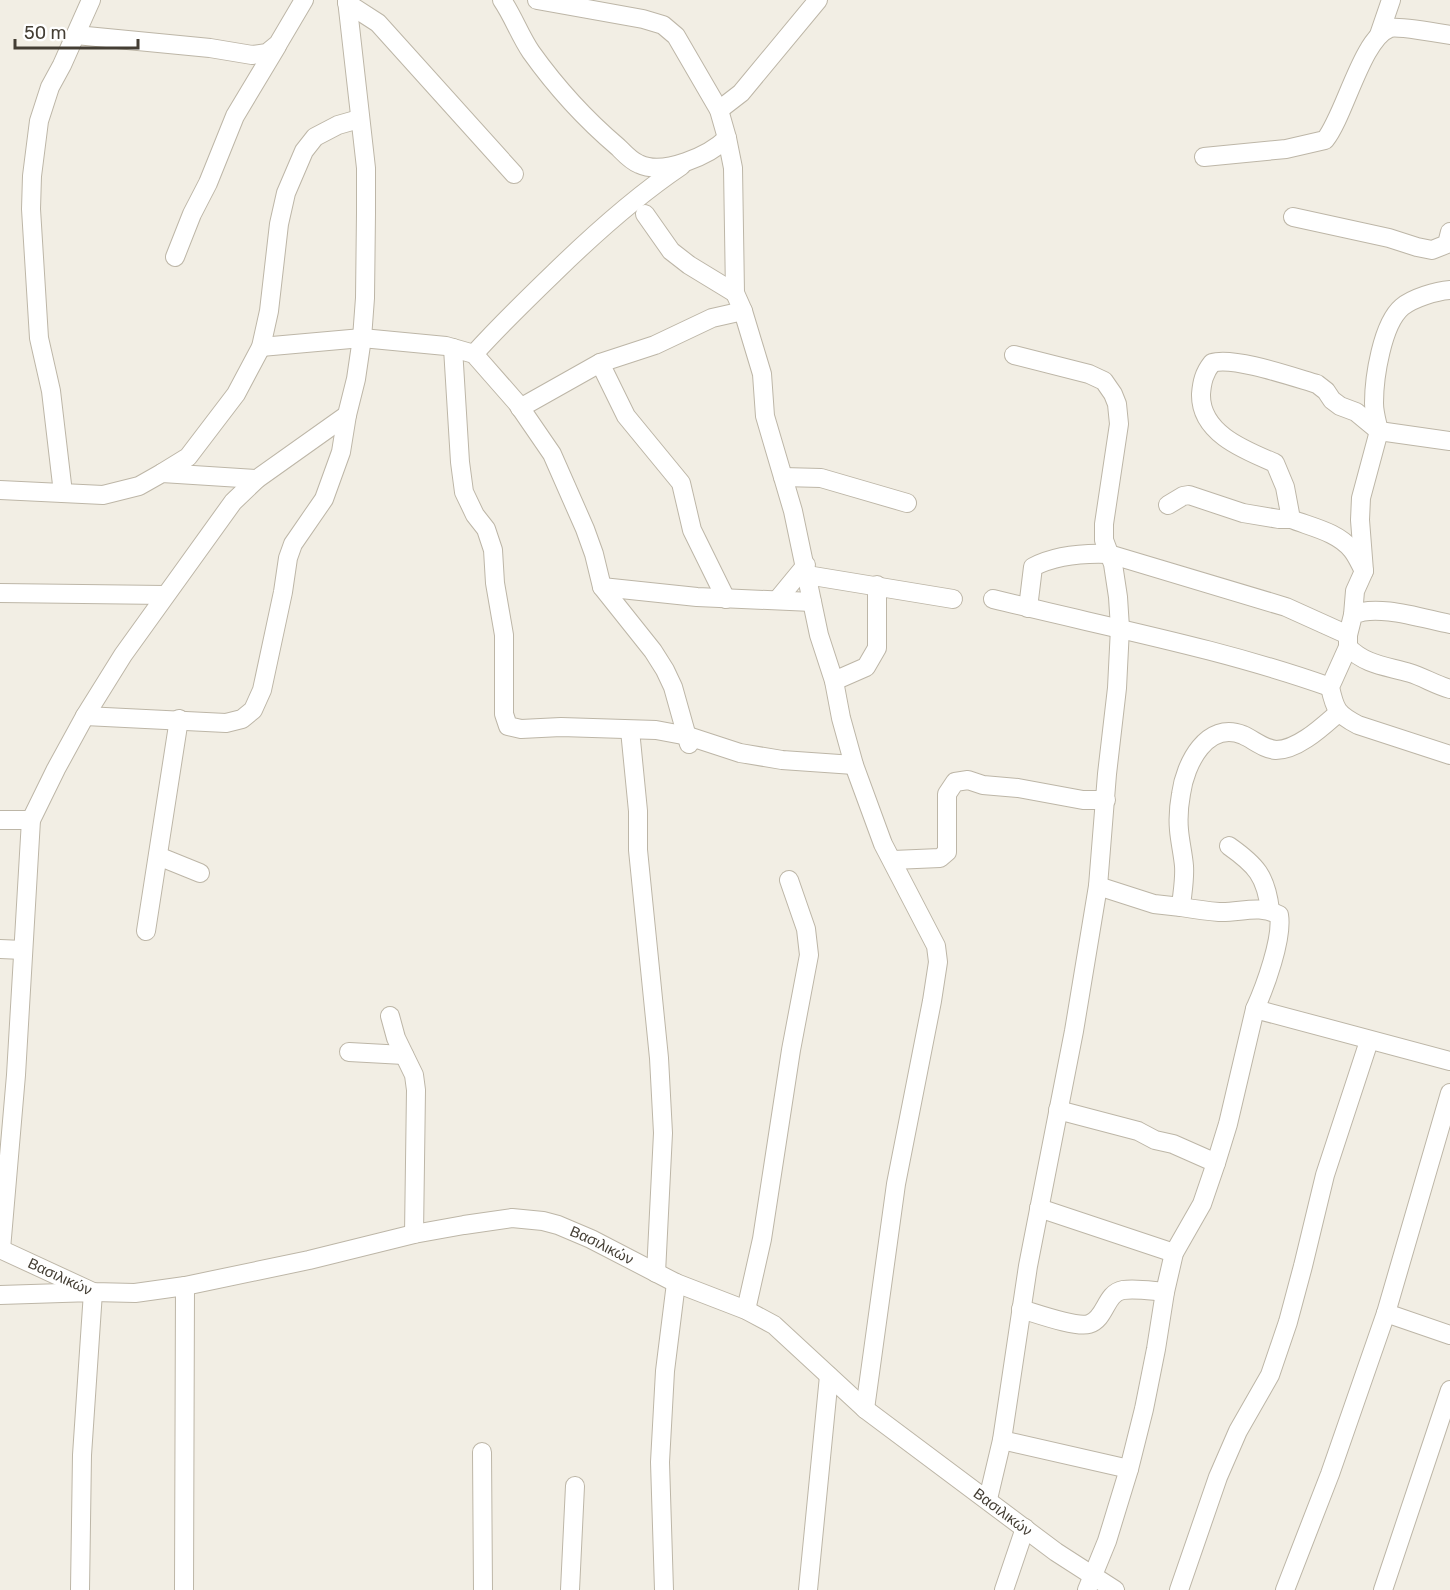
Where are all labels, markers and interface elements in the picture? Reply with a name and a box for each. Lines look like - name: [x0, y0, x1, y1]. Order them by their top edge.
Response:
- scale bar: [15, 12, 138, 50]
- text: 50 m: [24, 22, 67, 44]
- street label: Βασιλικών: [567, 1222, 637, 1268]
- street label: Βασιλικών: [25, 1254, 95, 1299]
- street label: Βασιλικών: [970, 1484, 1036, 1540]

